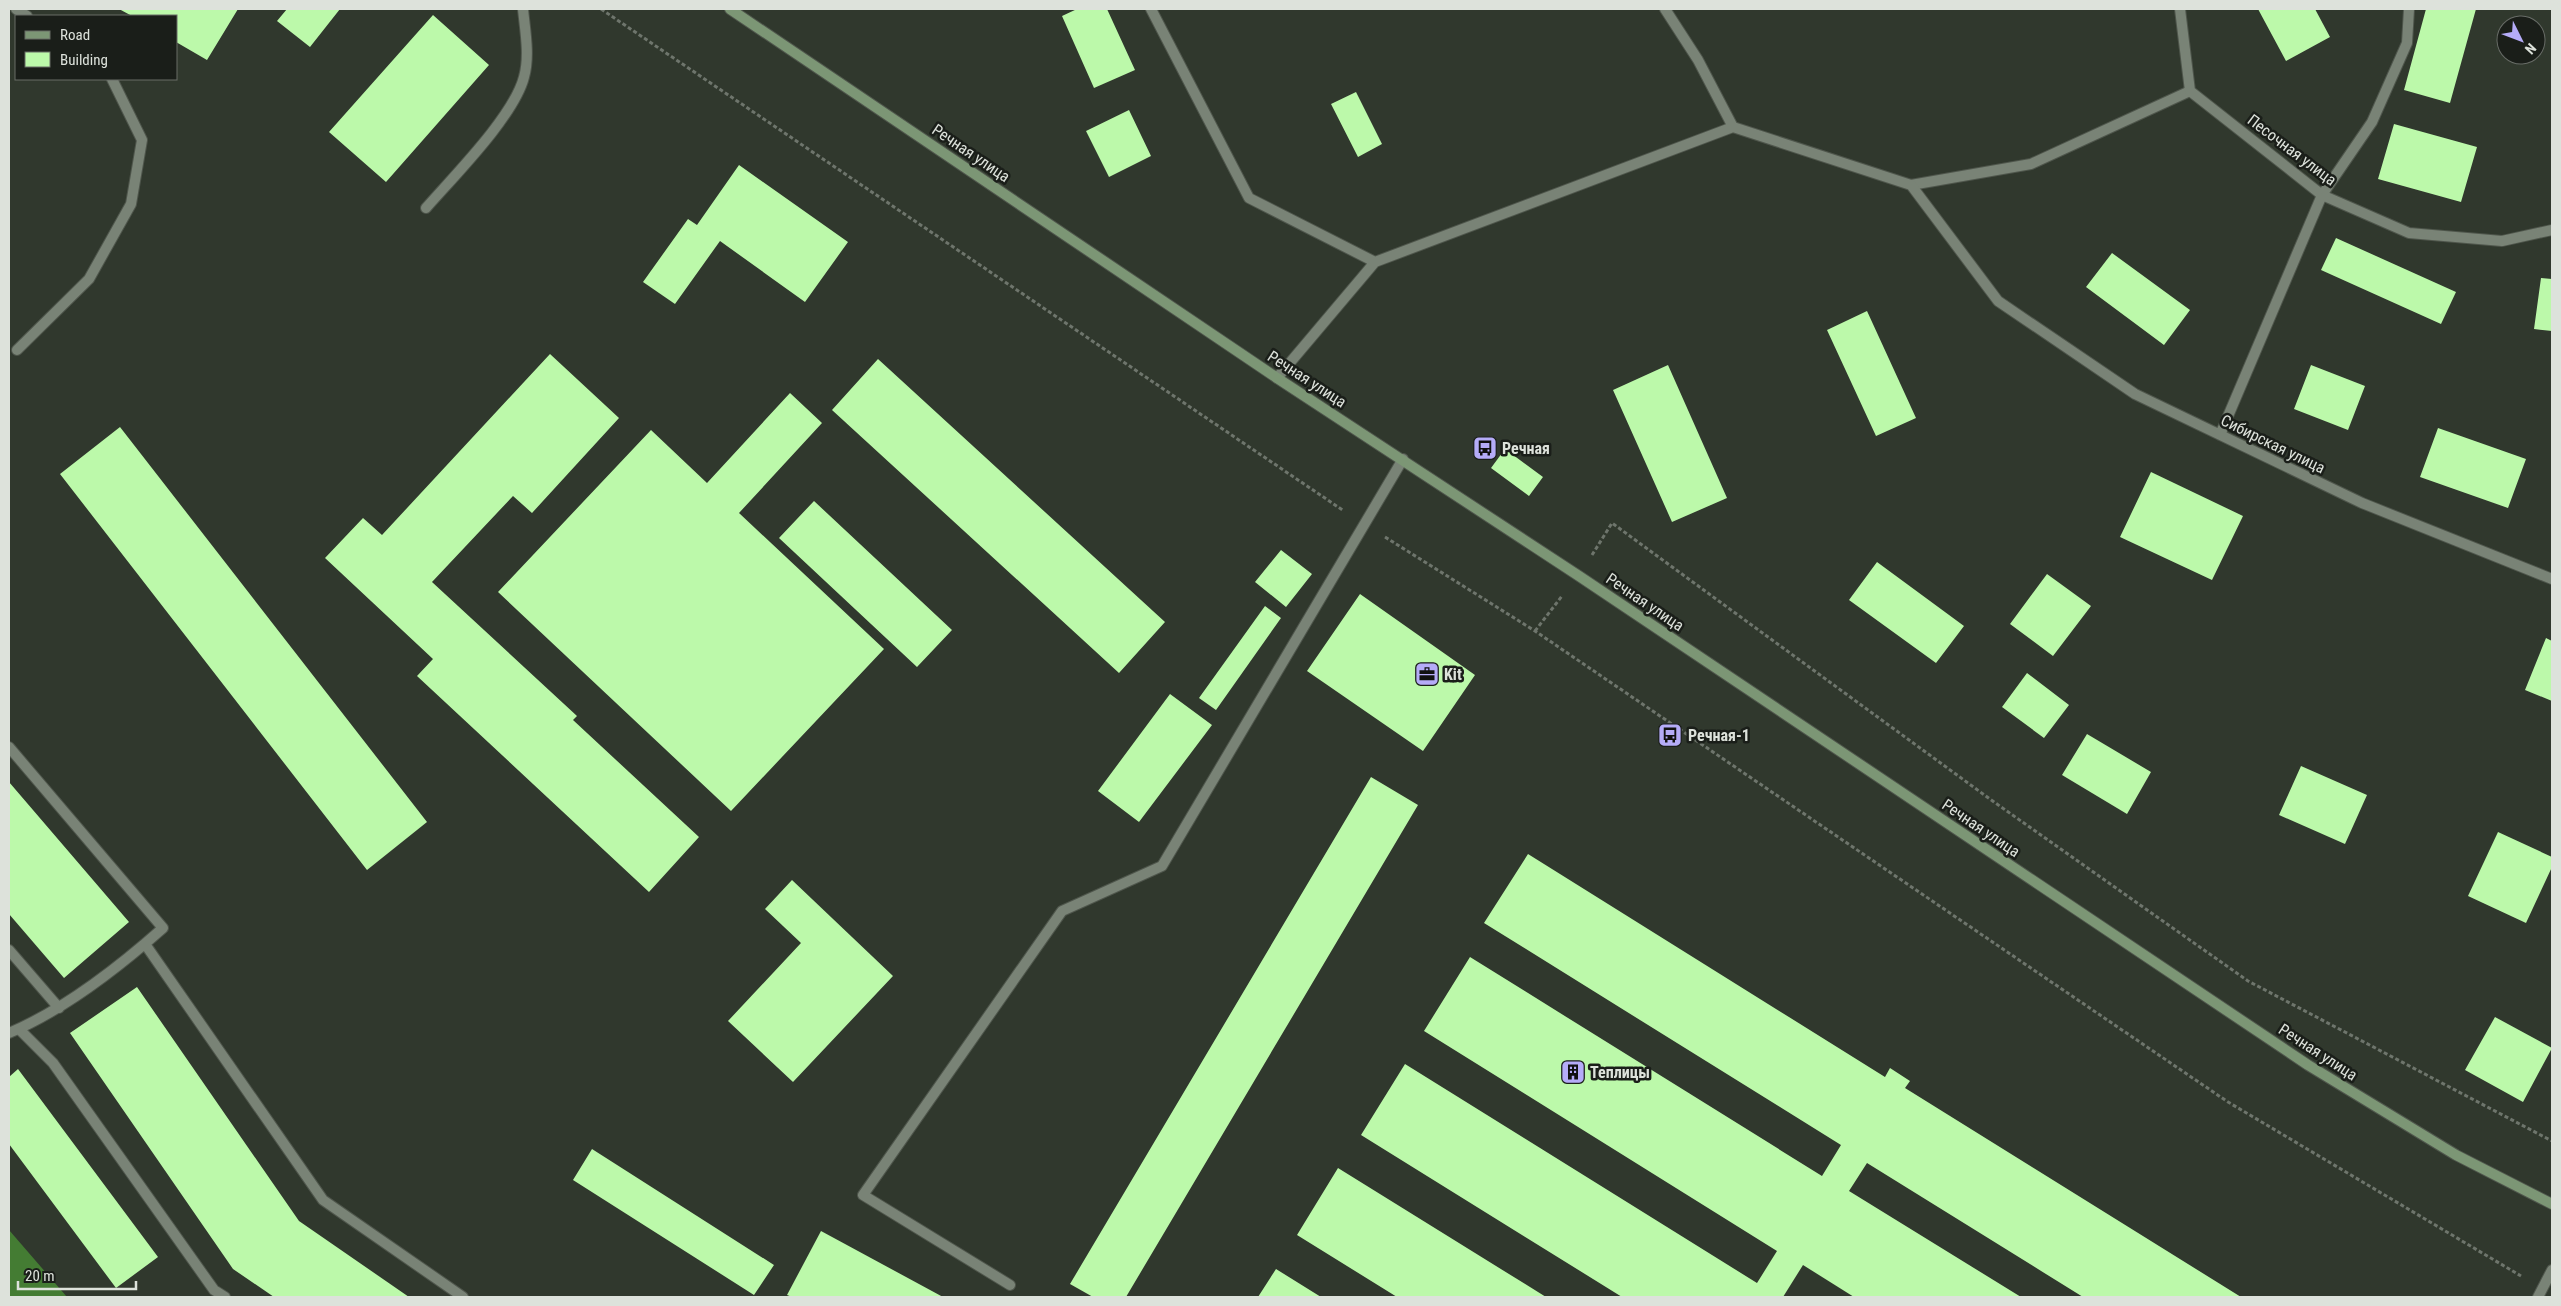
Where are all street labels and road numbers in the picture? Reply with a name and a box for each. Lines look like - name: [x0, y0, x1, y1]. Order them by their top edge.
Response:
- street label: Песочная улица: [2244, 110, 2340, 190]
- street label: Речная улица: [928, 120, 1014, 186]
- street label: Речная улица: [1264, 347, 1350, 411]
- street label: Сибирская улица: [2218, 411, 2328, 477]
- street label: Речная улица: [1602, 569, 1688, 635]
- street label: Речная улица: [1938, 795, 2024, 861]
- street label: Речная улица: [2275, 1020, 2361, 1084]

